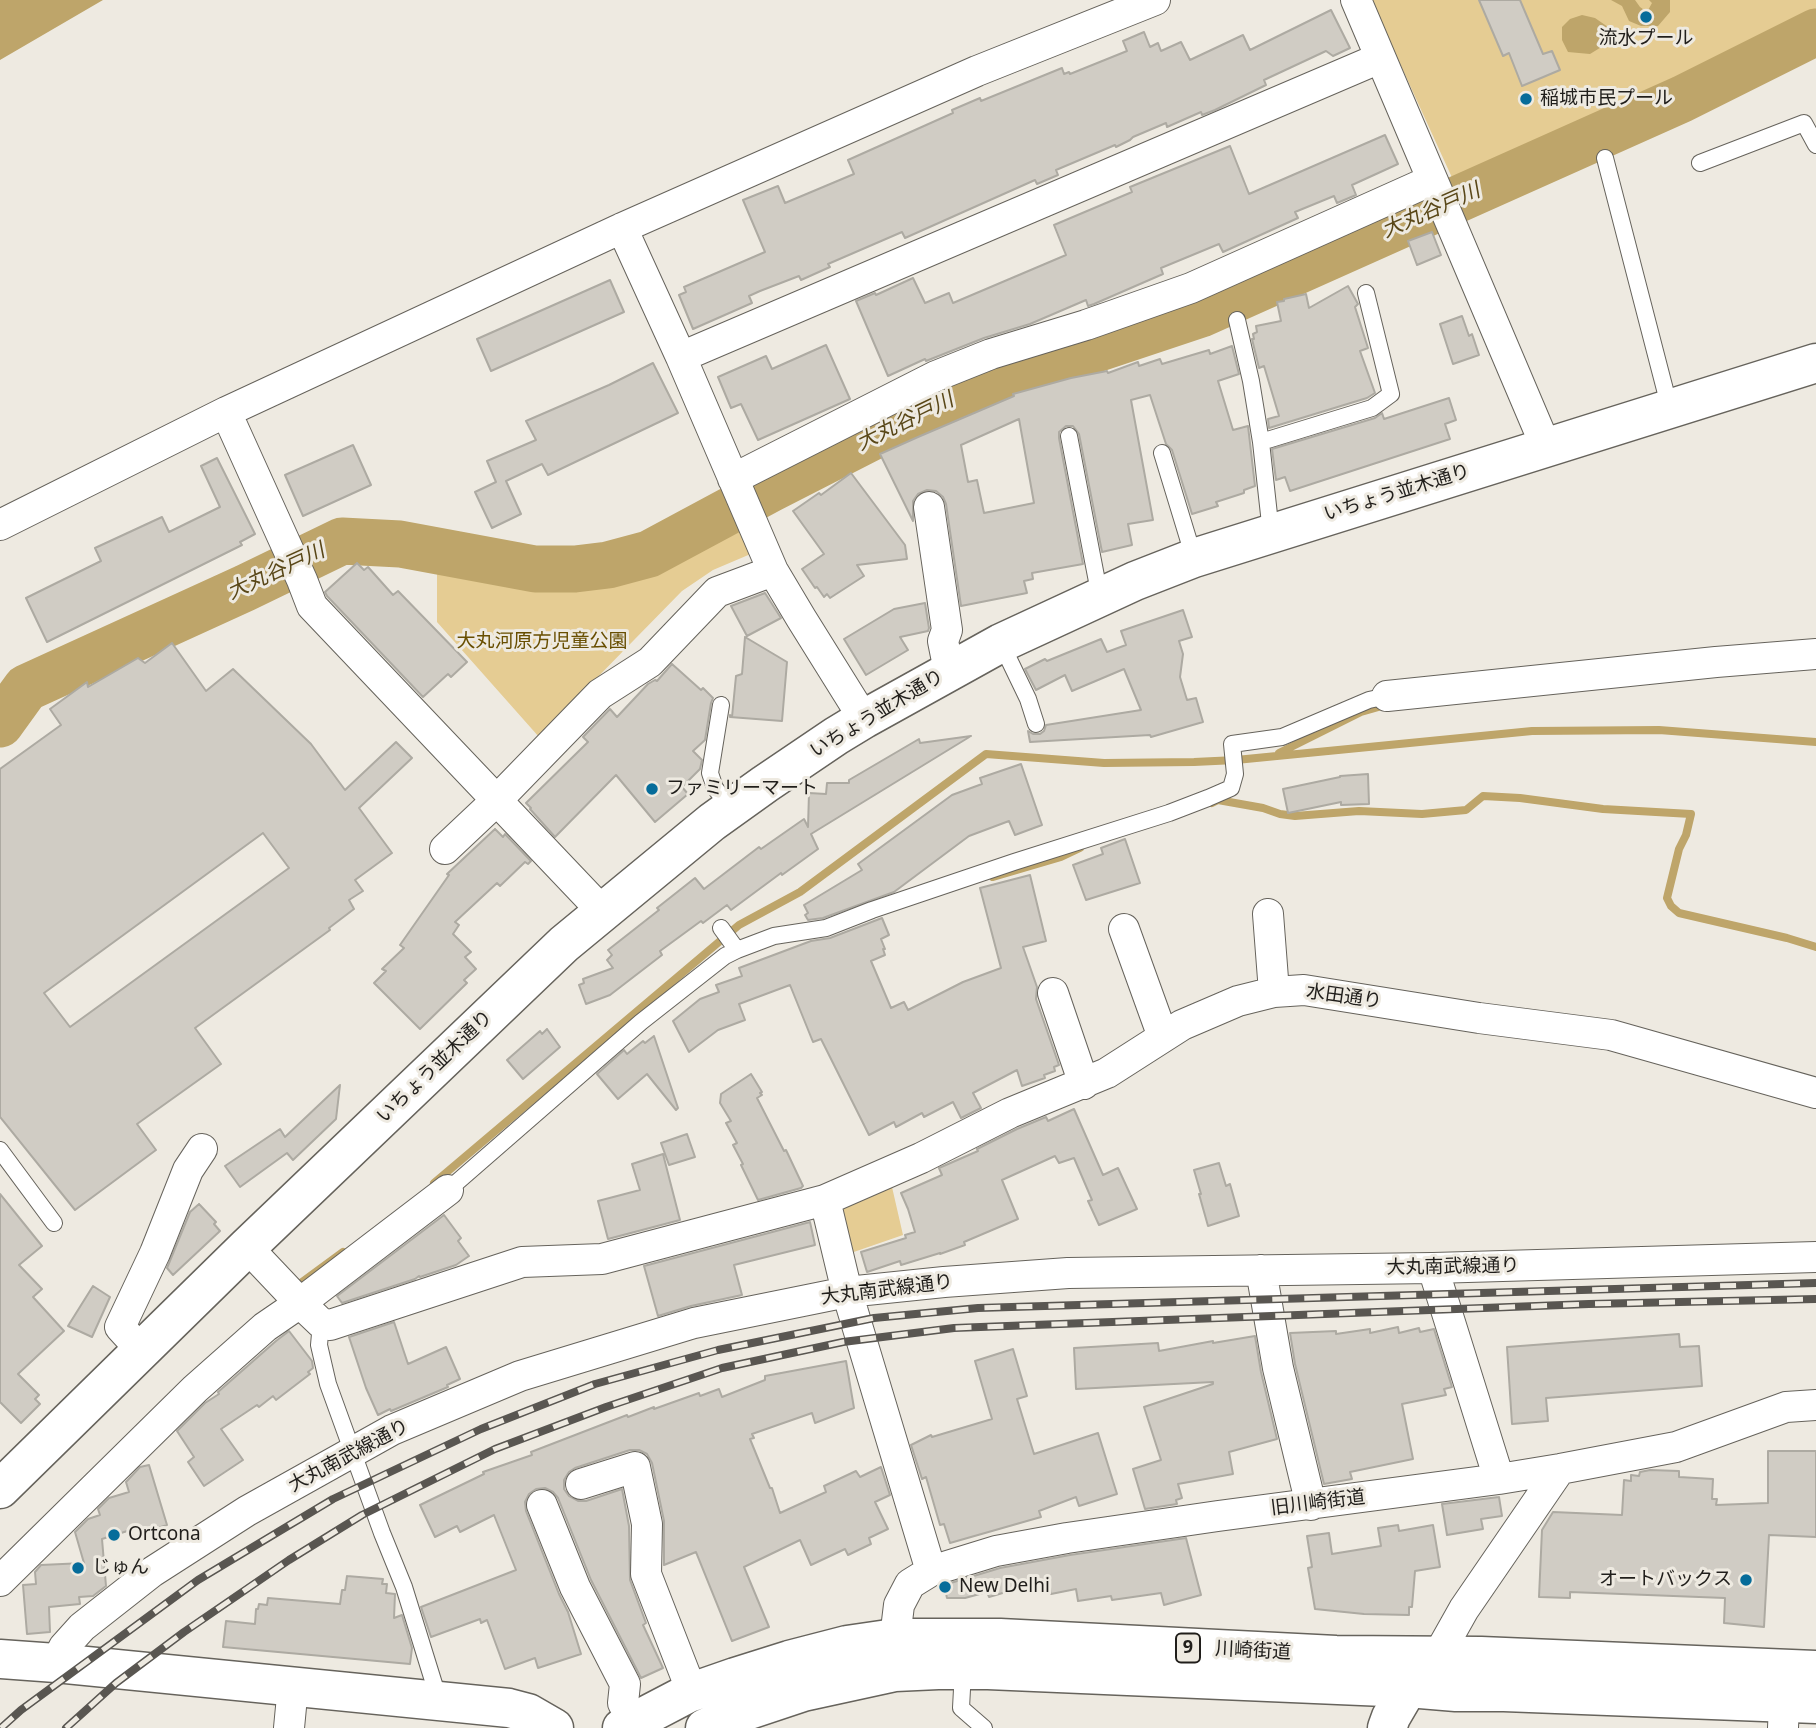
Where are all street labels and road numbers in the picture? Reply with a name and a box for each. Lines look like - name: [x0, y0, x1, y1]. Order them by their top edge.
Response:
- street label: いちょう並木通り: [1321, 460, 1473, 526]
- street label: いちょう並木通り: [806, 665, 948, 763]
- street label: 水田通り: [1305, 980, 1383, 1014]
- street label: いちょう並木通り: [372, 1006, 498, 1128]
- street label: 大丸南武線通り: [1386, 1254, 1520, 1280]
- street label: 大丸南武線通り: [820, 1271, 954, 1309]
- street label: 大丸南武線通り: [285, 1415, 413, 1497]
- street label: 旧川崎街道: [1269, 1486, 1367, 1520]
- road number: 9: [1176, 1633, 1200, 1662]
- street label: 川崎街道: [1214, 1638, 1292, 1664]

